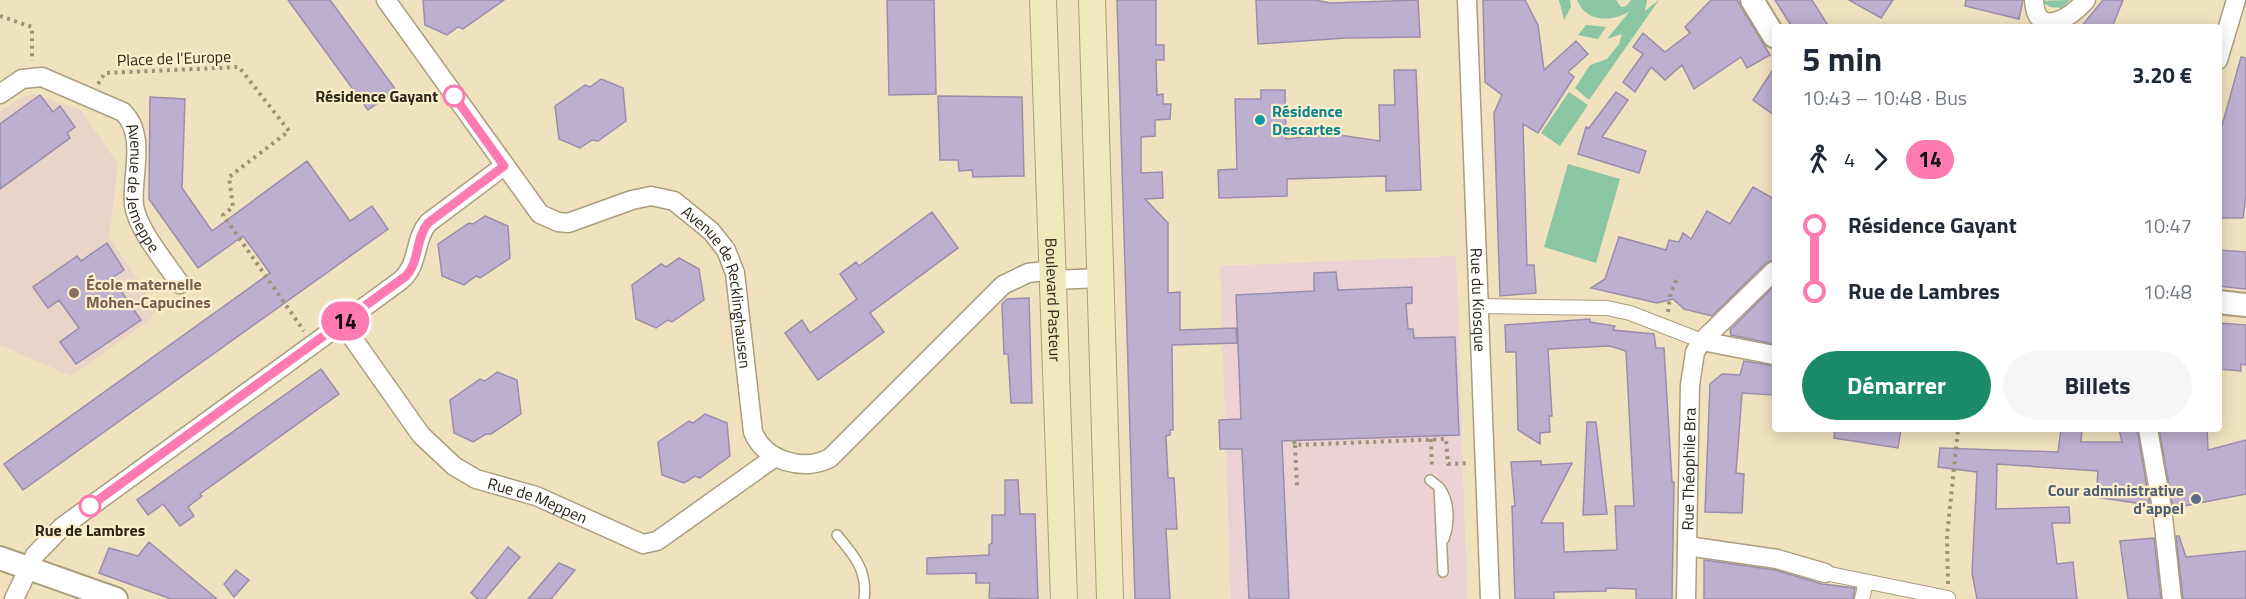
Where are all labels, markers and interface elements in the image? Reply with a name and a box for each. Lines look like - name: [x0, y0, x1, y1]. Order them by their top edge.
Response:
- text: 5 min: [1802, 34, 1882, 84]
- street label: Place de l'Europe: [116, 44, 232, 72]
- text: 3.20 €: [2132, 58, 2192, 92]
- text: 10:43 – 10:48 · Bus: [1802, 82, 1967, 113]
- place label: Résidence Gayant: [315, 84, 438, 108]
- marker: Résidence Gayant: [443, 85, 465, 107]
- place label: Résidence Descartes: [1272, 99, 1343, 141]
- marker: Résidence Descartes: [1253, 113, 1267, 127]
- street label: Avenue de Jemeppe: [120, 120, 166, 257]
- icon: walk: [1802, 143, 1835, 176]
- icon: forward: [1864, 143, 1897, 176]
- text: 14: [1918, 143, 1942, 175]
- text: 4: [1844, 144, 1855, 175]
- street label: Avenue de Recklinghausen: [676, 200, 758, 370]
- text: Résidence Gayant: [1848, 208, 2017, 242]
- text: 10:47: [2143, 210, 2192, 241]
- street label: Boulevard Pasteur: [1039, 237, 1068, 363]
- street label: Rue du Kiosque: [1465, 247, 1492, 352]
- place label: École maternelle Mohen-Capucines: [86, 272, 211, 314]
- text: Rue de Lambres: [1848, 274, 2000, 308]
- text: 10:48: [2143, 276, 2192, 307]
- marker: École maternelle Mohen-Capucines: [67, 286, 81, 300]
- line badge: 14: [318, 302, 372, 340]
- text: 14: [333, 305, 357, 337]
- button: Démarrer: [1802, 351, 1991, 420]
- button: Billets: [2003, 351, 2192, 420]
- street label: Rue Théophile Bra: [1675, 407, 1702, 531]
- street label: Rue de Meppen: [485, 471, 591, 530]
- place label: Cour administrative d'appel: [2048, 478, 2184, 520]
- marker: Cour administrative d'appel: [2189, 492, 2203, 506]
- marker: Rue de Lambres: [79, 495, 101, 517]
- place label: Rue de Lambres: [35, 518, 145, 542]

